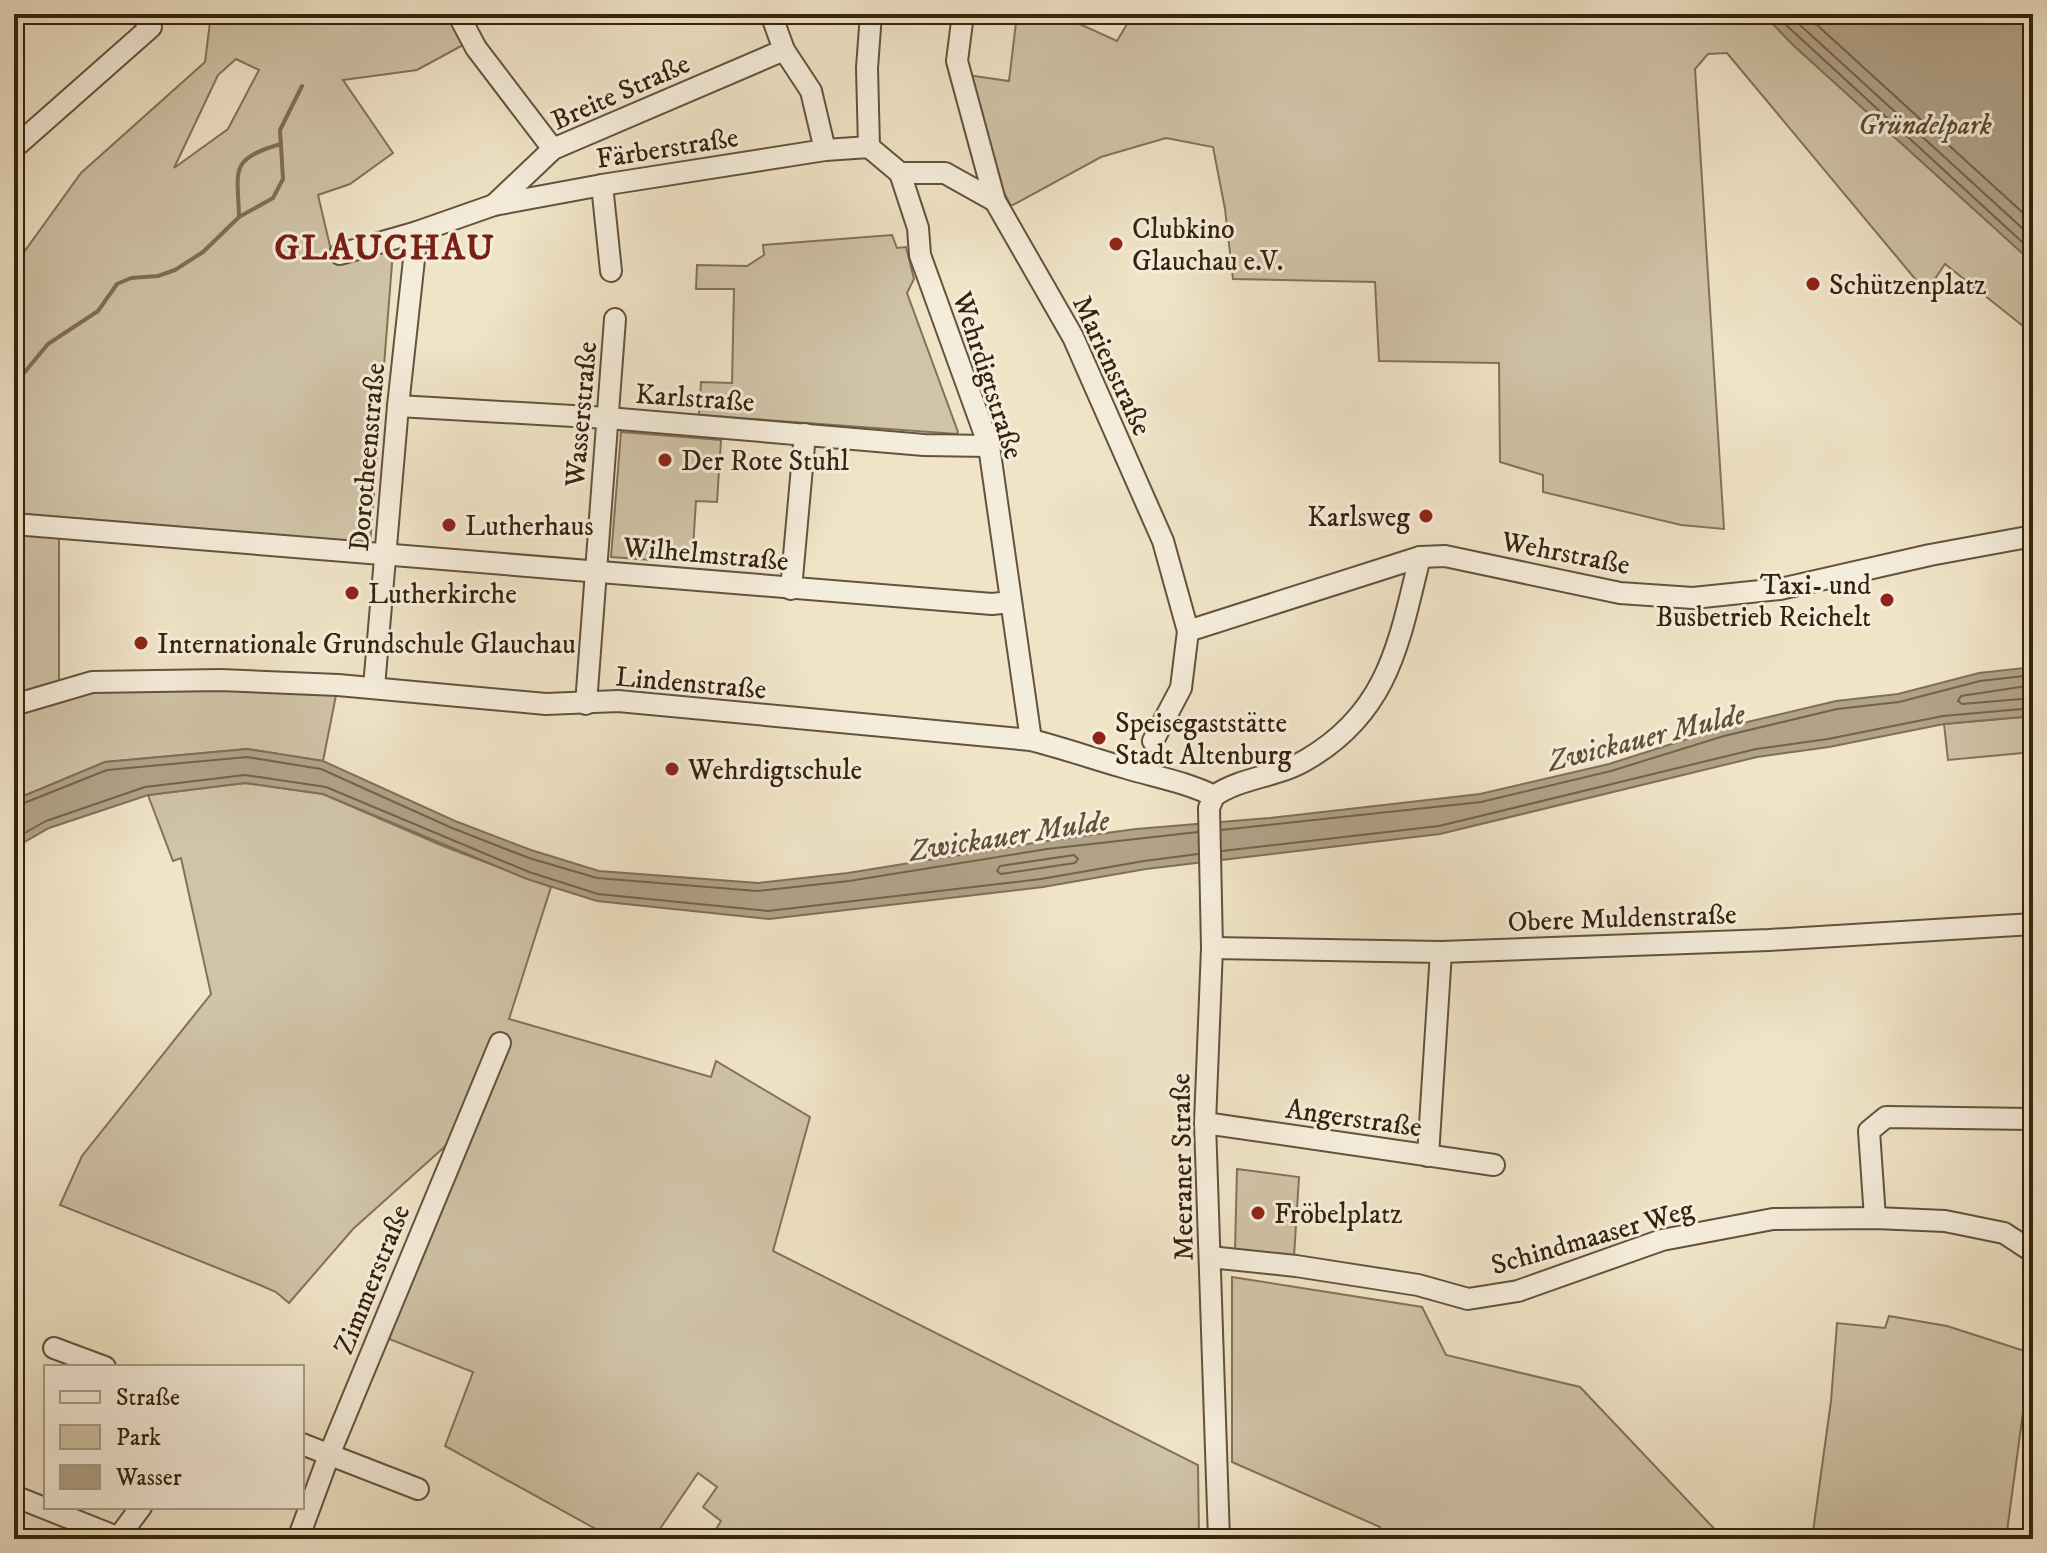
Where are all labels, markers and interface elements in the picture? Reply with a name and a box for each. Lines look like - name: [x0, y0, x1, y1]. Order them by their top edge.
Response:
- street label: Breite Straße: [546, 46, 695, 138]
- park label: Gründelpark: [1858, 108, 1992, 143]
- street label: Färberstraße: [594, 120, 741, 177]
- place label: Clubkino Glauchau e.V.: [1132, 212, 1283, 279]
- district label: GLAUCHAU: [274, 226, 496, 271]
- marker: Clubkino Glauchau e.V.: [1107, 235, 1125, 253]
- place label: Schützenplatz: [1829, 268, 1986, 303]
- marker: Schützenplatz: [1804, 275, 1822, 293]
- street label: Wehrdigtstraße: [944, 286, 1031, 464]
- street label: Marienstraße: [1064, 290, 1159, 441]
- street label: Wasserstraße: [558, 340, 605, 489]
- street label: Dorotheenstraße: [342, 361, 393, 553]
- street label: Karlstraße: [634, 377, 756, 420]
- place label: Der Rote Stuhl: [681, 444, 849, 479]
- marker: Der Rote Stuhl: [656, 451, 674, 469]
- place label: Karlsweg: [1307, 500, 1410, 535]
- marker: Karlsweg: [1417, 507, 1435, 525]
- place label: Lutherhaus: [465, 509, 594, 544]
- marker: Lutherhaus: [440, 516, 458, 534]
- street label: Wehrstraße: [1498, 524, 1633, 583]
- street label: Wilhelmstraße: [621, 530, 790, 579]
- place label: Taxi- und Busbetrieb Reichelt: [1656, 568, 1871, 635]
- place label: Lutherkirche: [368, 577, 517, 612]
- marker: Lutherkirche: [343, 584, 361, 602]
- marker: Taxi- und Busbetrieb Reichelt: [1878, 591, 1896, 609]
- place label: Internationale Grundschule Glauchau: [157, 627, 576, 662]
- marker: Internationale Grundschule Glauchau: [132, 634, 150, 652]
- street label: Lindenstraße: [614, 659, 768, 708]
- water label: Zwickauer Mulde: [1542, 696, 1750, 781]
- place label: Speisegaststätte Stadt Altenburg: [1115, 706, 1292, 773]
- marker: Speisegaststätte Stadt Altenburg: [1090, 729, 1108, 747]
- place label: Wehrdigtschule: [687, 753, 862, 788]
- marker: Wehrdigtschule: [663, 760, 681, 778]
- water label: Zwickauer Mulde: [905, 802, 1113, 871]
- street label: Obere Muldenstraße: [1507, 897, 1737, 940]
- street label: Meeraner Straße: [1163, 1073, 1202, 1261]
- street label: Angerstraße: [1283, 1092, 1424, 1145]
- street label: Schindmaaser Weg: [1487, 1192, 1698, 1283]
- place label: Fröbelplatz: [1274, 1197, 1402, 1232]
- street label: Zimmerstraße: [327, 1200, 418, 1360]
- marker: Fröbelplatz: [1249, 1204, 1267, 1222]
- legend: [44, 1365, 304, 1509]
- text: Straße: [116, 1383, 180, 1413]
- text: Park: [116, 1423, 161, 1453]
- text: Wasser: [115, 1463, 182, 1493]

